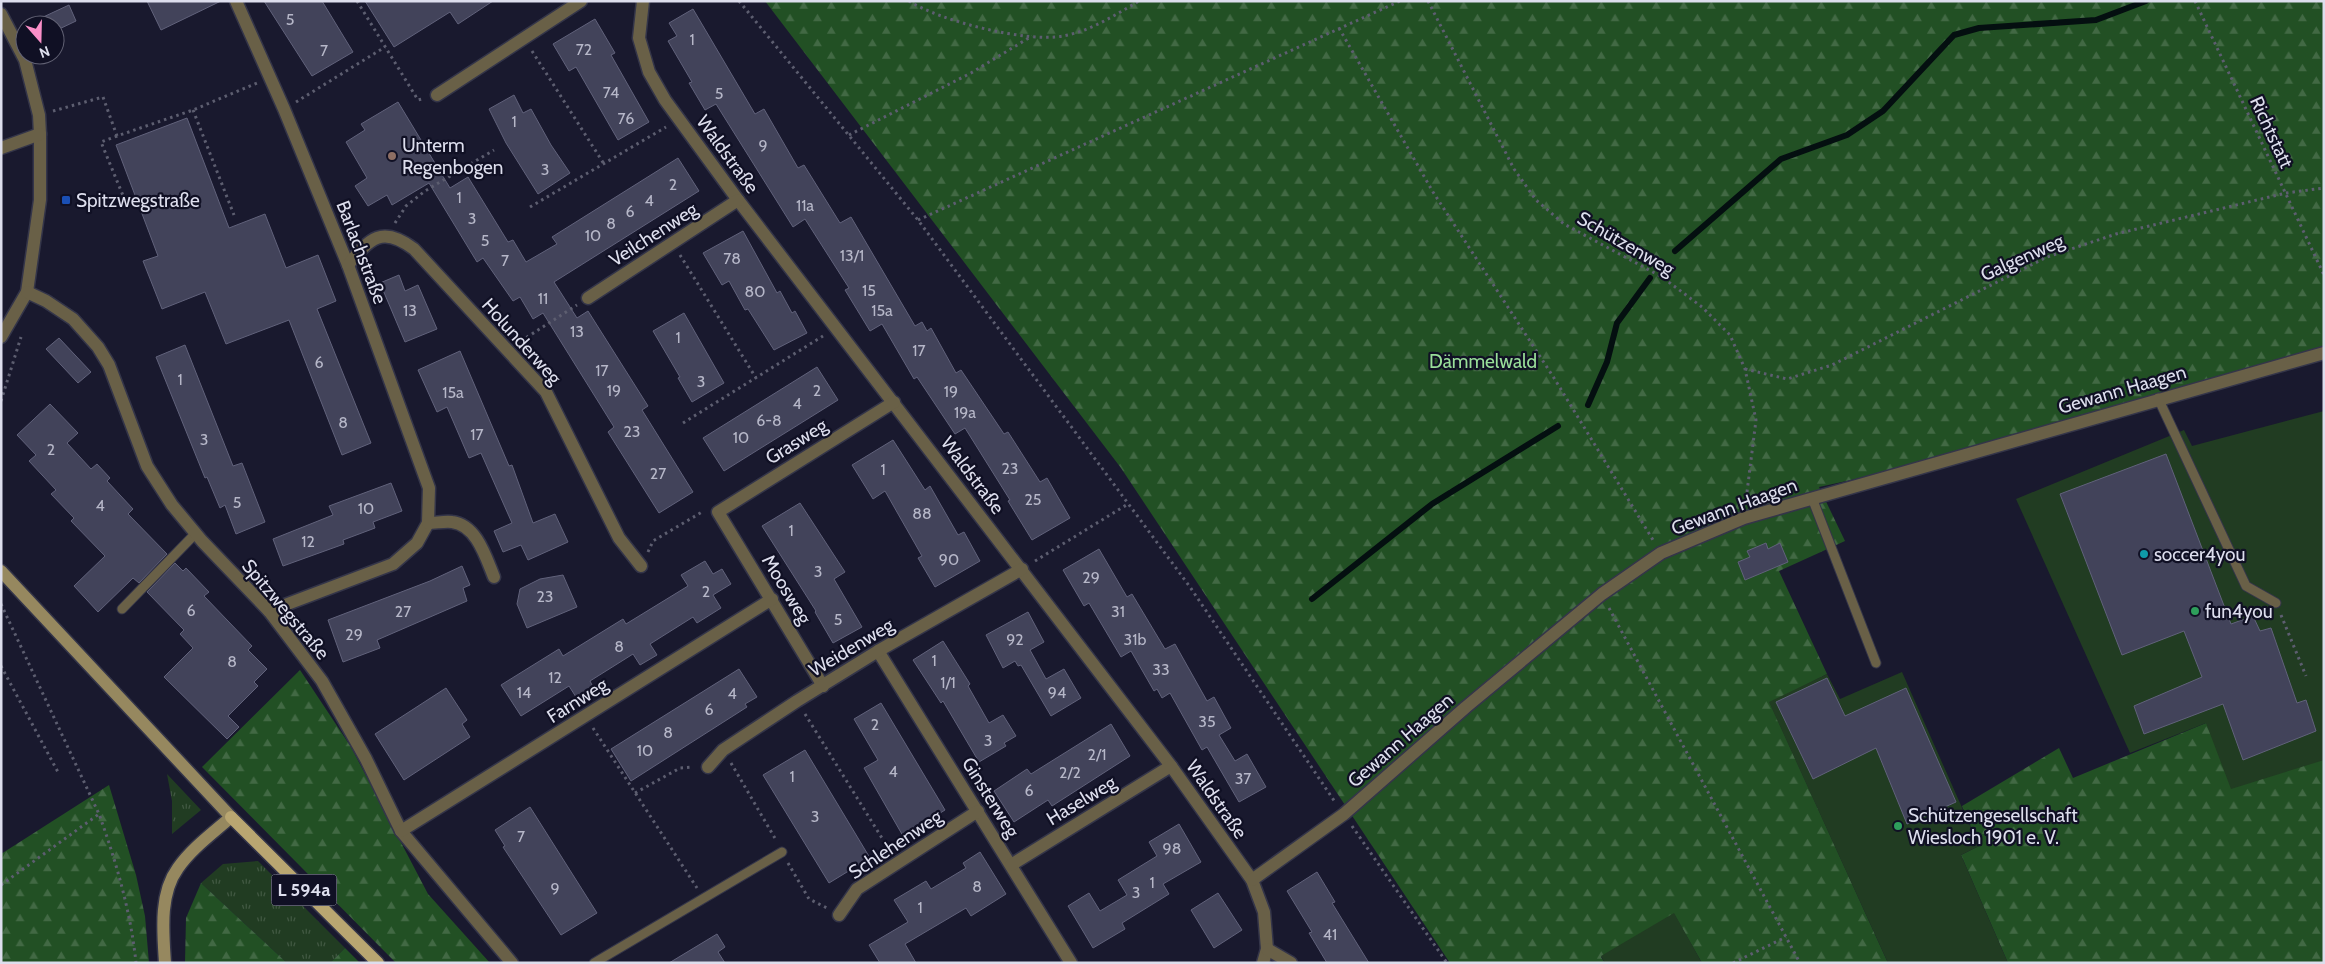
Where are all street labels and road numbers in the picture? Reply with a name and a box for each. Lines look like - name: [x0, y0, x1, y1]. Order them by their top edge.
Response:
- street label: Richtstatt: [2245, 93, 2298, 172]
- street label: Waldstraße: [692, 111, 764, 198]
- street label: Barlachstraße: [331, 197, 392, 307]
- street label: Veilchenweg: [605, 197, 702, 271]
- street label: Schützenweg: [1573, 206, 1679, 281]
- street label: Galgenweg: [1977, 229, 2068, 286]
- street label: Holunderweg: [477, 294, 567, 389]
- street label: Gewann Haagen: [2056, 360, 2189, 419]
- street label: Grasweg: [761, 413, 832, 469]
- street label: Waldstraße: [936, 432, 1009, 519]
- street label: Gewann Haagen: [1668, 473, 1800, 540]
- street label: Moosweg: [757, 550, 816, 629]
- street label: Spitzwegstraße: [237, 555, 334, 664]
- street label: Weidenweg: [805, 613, 898, 682]
- street label: Farnweg: [543, 673, 612, 728]
- street label: Gewann Haagen: [1343, 688, 1458, 792]
- street label: Ginsterweg: [957, 753, 1024, 842]
- street label: Waldstraße: [1181, 755, 1252, 843]
- street label: Haselweg: [1042, 770, 1121, 830]
- street label: Schlehenweg: [844, 805, 947, 884]
- road number: L 594a: [272, 874, 336, 906]

